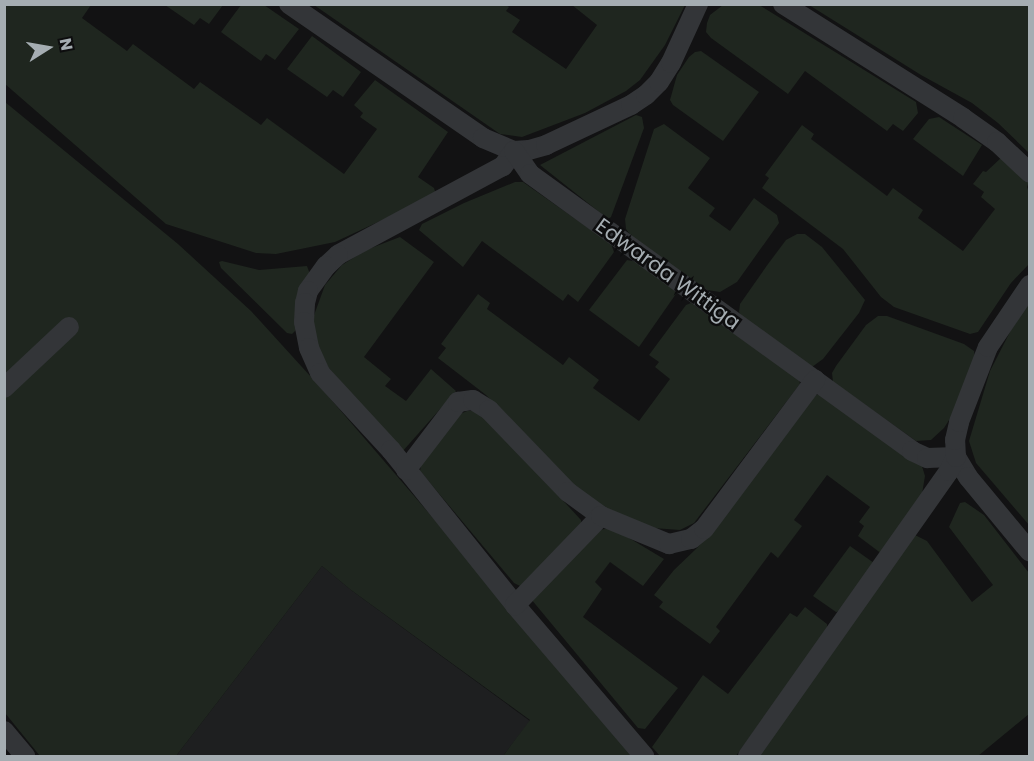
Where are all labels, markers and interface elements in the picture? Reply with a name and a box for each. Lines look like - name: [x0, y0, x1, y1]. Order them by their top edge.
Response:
- north arrow: [18, 18, 78, 78]
- text: N: [54, 36, 79, 53]
- street label: Edwarda Wittiga: [591, 213, 745, 335]

